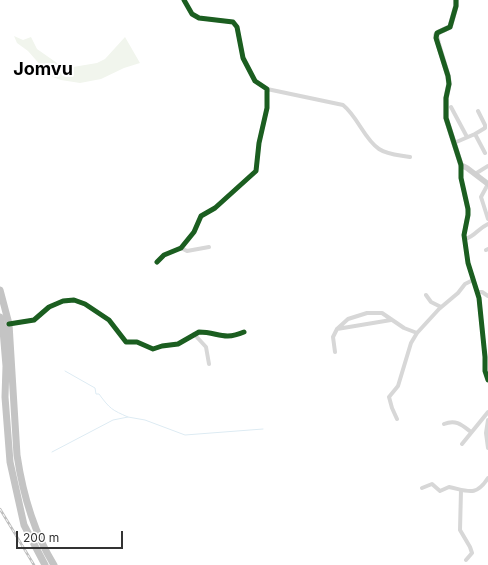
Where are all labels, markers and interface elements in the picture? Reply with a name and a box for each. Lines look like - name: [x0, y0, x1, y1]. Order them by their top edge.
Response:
- district label: Jomvu: [13, 59, 73, 81]
- scale bar: [18, 523, 125, 549]
- text: 200 m: [23, 530, 59, 545]

